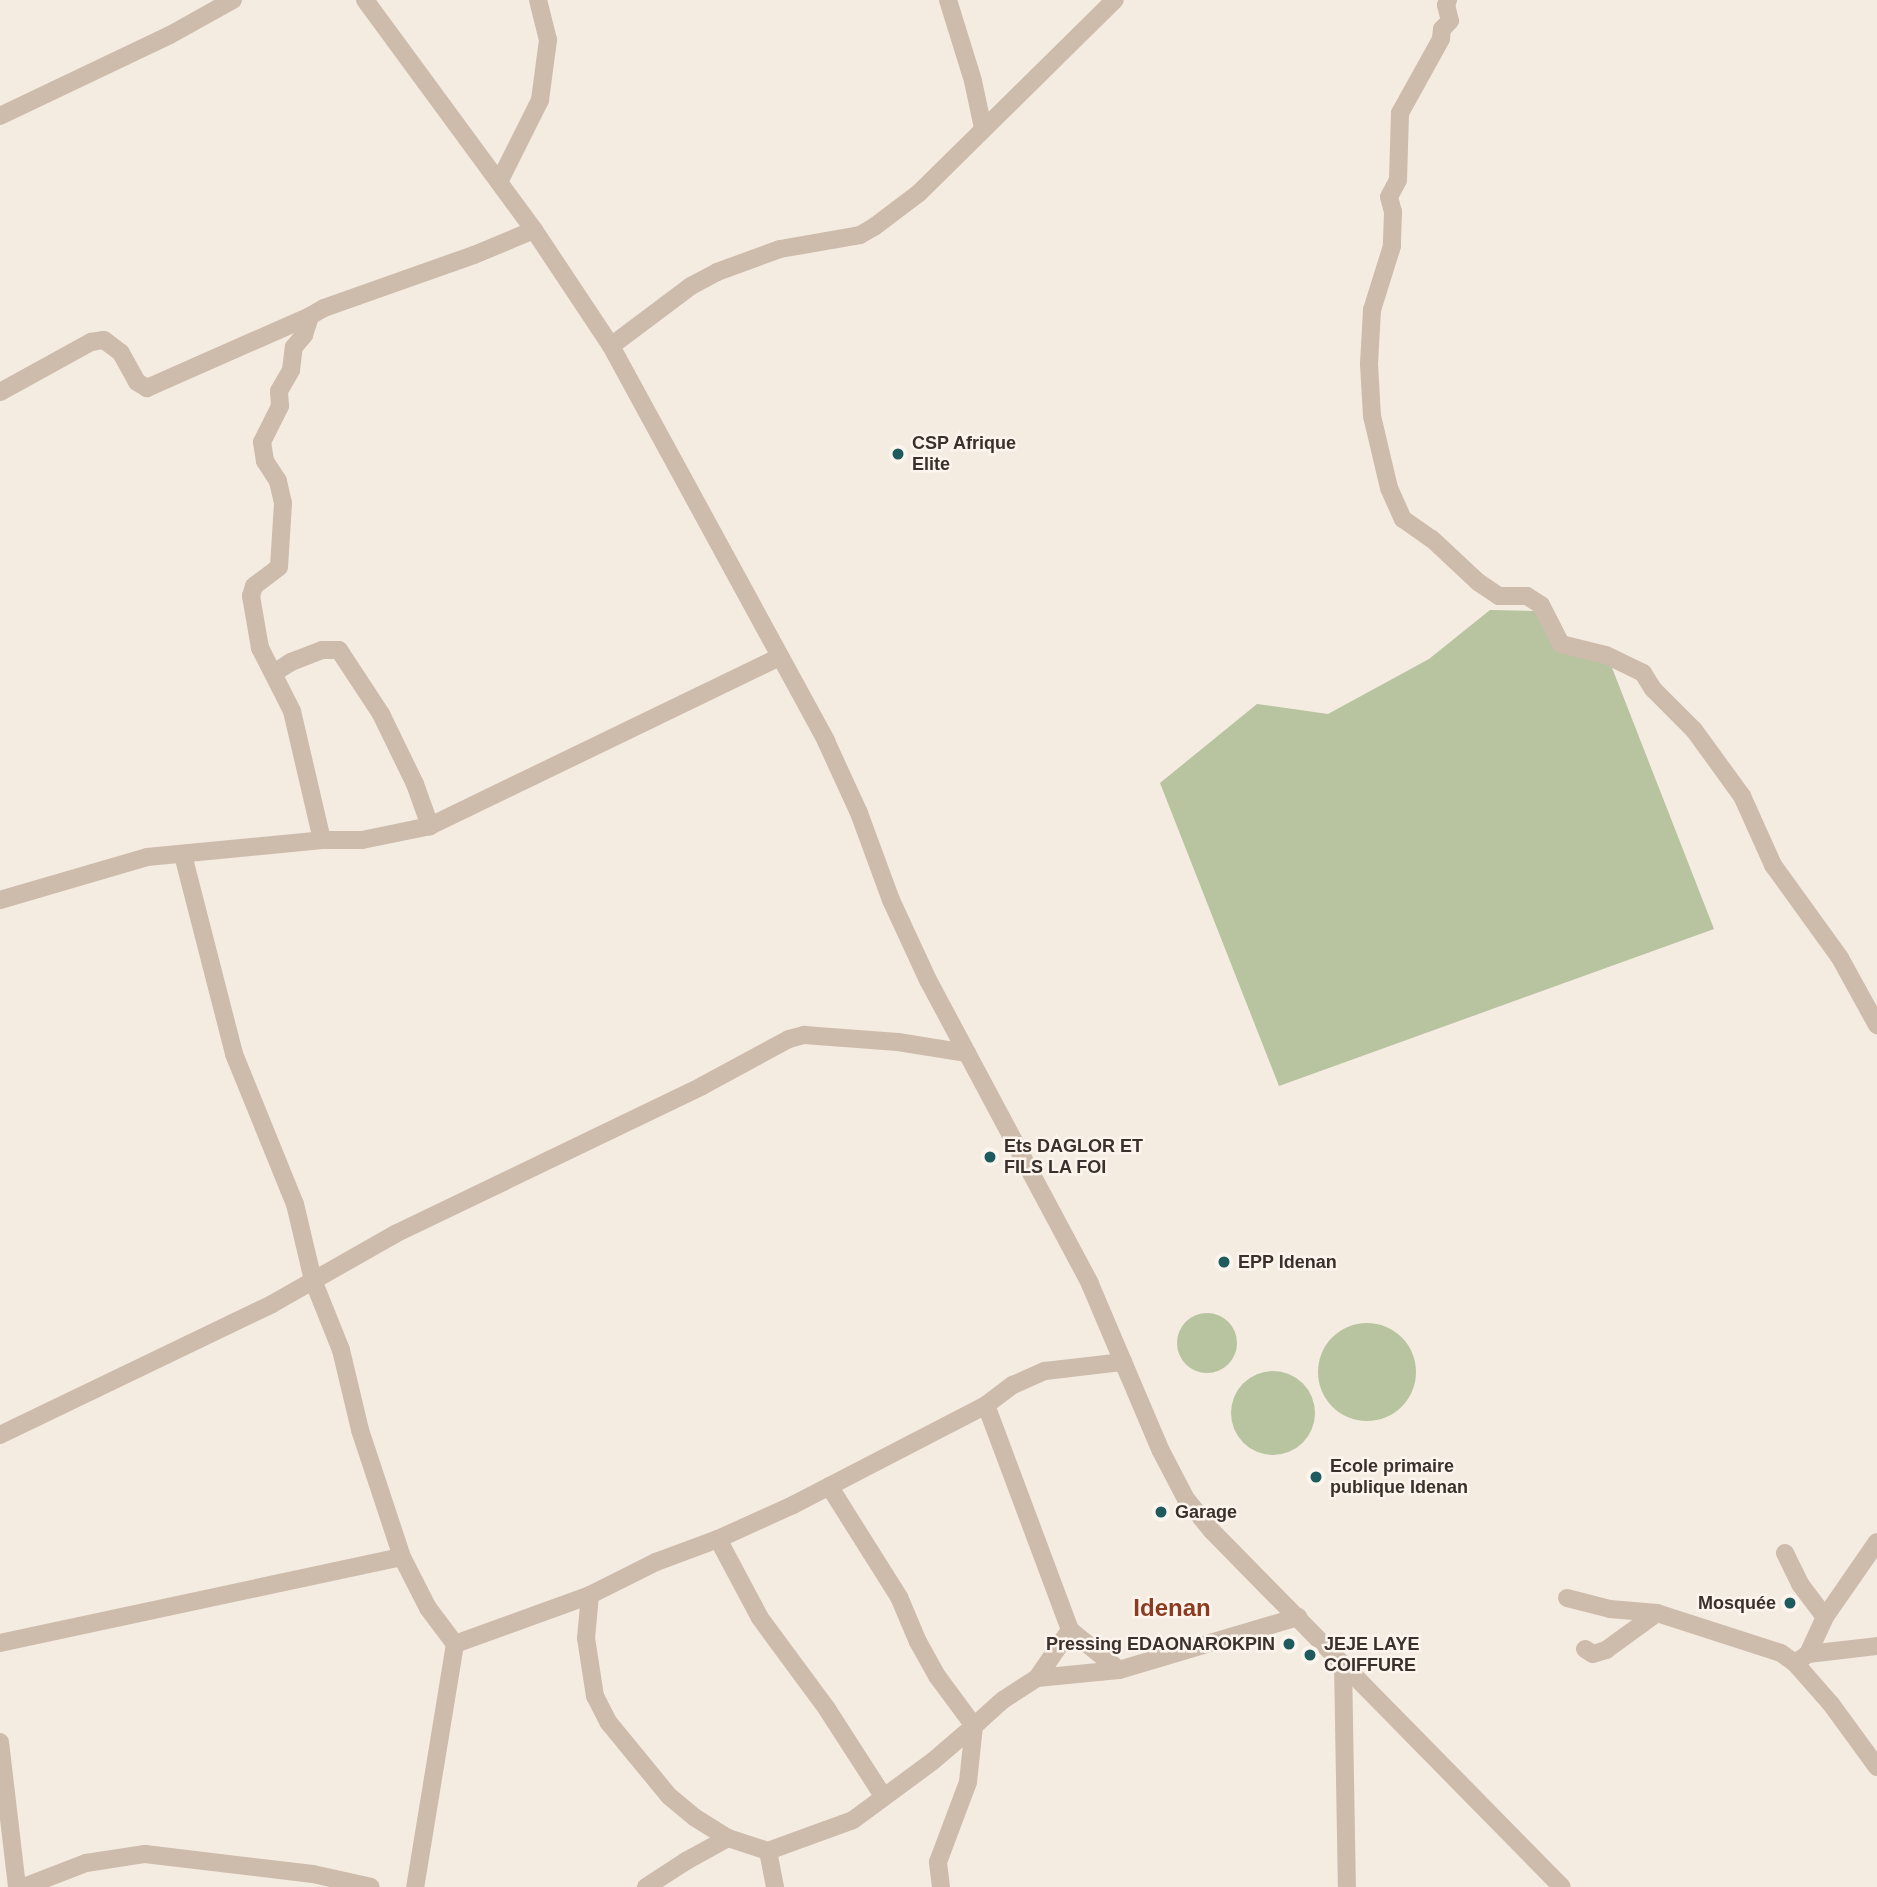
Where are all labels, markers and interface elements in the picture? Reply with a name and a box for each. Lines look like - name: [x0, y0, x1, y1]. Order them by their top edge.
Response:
- place label: CSP Afrique Elite: [912, 433, 1017, 476]
- marker: CSP Afrique Elite: [890, 446, 906, 462]
- place label: Ets DAGLOR ET FILS LA FOI: [1004, 1136, 1143, 1178]
- marker: Ets DAGLOR ET FILS LA FOI: [982, 1149, 998, 1165]
- place label: EPP Idenan: [1238, 1251, 1337, 1273]
- marker: EPP Idenan: [1216, 1254, 1232, 1270]
- place label: Ecole primaire publique Idenan: [1330, 1456, 1468, 1498]
- marker: Ecole primaire publique Idenan: [1308, 1469, 1324, 1485]
- place label: Garage: [1175, 1501, 1237, 1523]
- marker: Garage: [1153, 1504, 1169, 1520]
- place label: Mosquée: [1698, 1592, 1776, 1614]
- district label: Idenan: [1133, 1594, 1211, 1622]
- marker: Mosquée: [1782, 1595, 1798, 1611]
- place label: Pressing EDAONAROKPIN: [1046, 1633, 1275, 1655]
- place label: JEJE LAYE COIFFURE: [1324, 1634, 1419, 1676]
- marker: Pressing EDAONAROKPIN: [1281, 1636, 1297, 1652]
- marker: JEJE LAYE COIFFURE: [1302, 1647, 1318, 1663]

